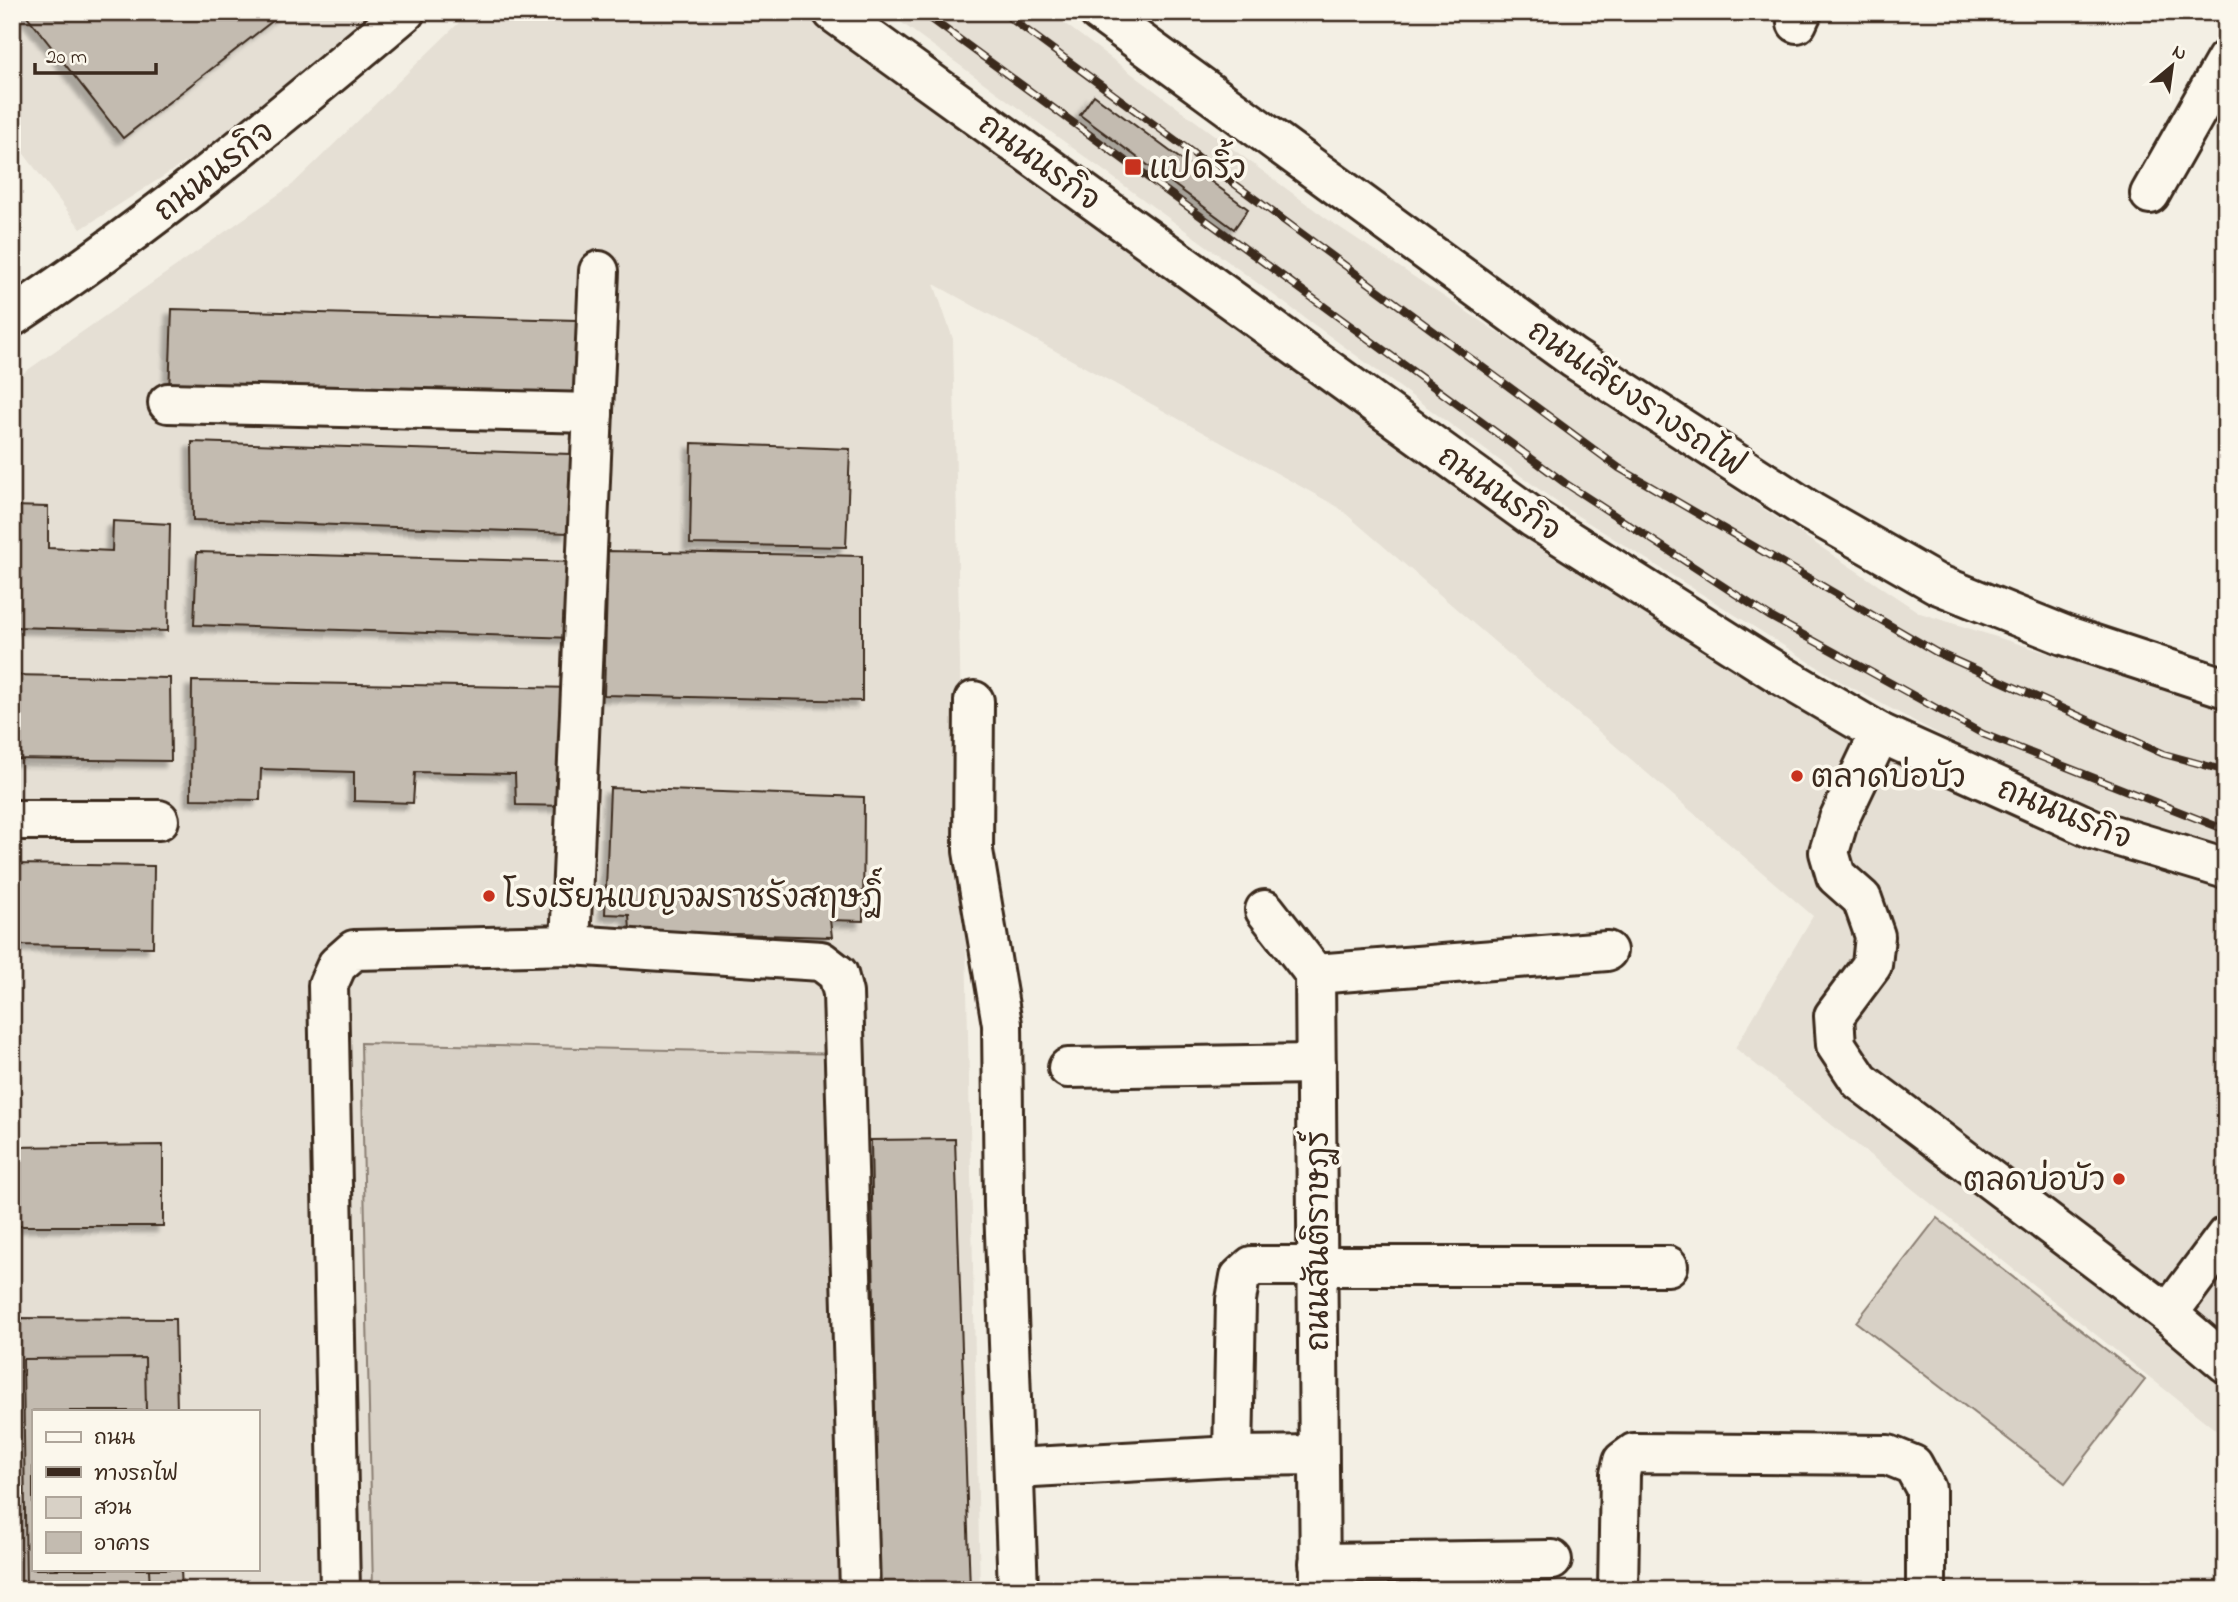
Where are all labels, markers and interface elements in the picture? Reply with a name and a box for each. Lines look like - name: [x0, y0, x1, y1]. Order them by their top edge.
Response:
- scale bar: [35, 32, 156, 76]
- north arrow: [2136, 32, 2206, 102]
- text: N: [2167, 38, 2191, 68]
- text: 20 m: [46, 43, 87, 73]
- street label: ถนนนรกิจ: [967, 103, 1109, 224]
- street label: ถนนนรกิจ: [145, 111, 285, 235]
- place label: แปดริ้ว: [1149, 138, 1246, 194]
- marker: แปดริ้ว: [1123, 157, 1143, 177]
- street label: ถนนเลียงรางรถไฟ: [1517, 309, 1754, 490]
- street label: ถนนนรกิจ: [1427, 435, 1569, 555]
- place label: ตลาดบ่อบัว: [1811, 756, 1965, 803]
- street label: ถนนนรกิจ: [1989, 767, 2138, 864]
- marker: ตลาดบ่อบัว: [1789, 768, 1805, 784]
- place label: โรงเรียนเบญจมราชรังสฤษฎิ์: [503, 867, 883, 923]
- marker: โรงเรียนเบญจมราชรังสฤษฎิ์: [481, 888, 497, 904]
- street label: ถนนสันติราษฎร์: [1296, 1130, 1344, 1351]
- place label: ตลดบ่อบัว: [1963, 1159, 2105, 1206]
- marker: ตลดบ่อบัว: [2111, 1171, 2127, 1187]
- legend: [32, 1410, 259, 1570]
- text: ถนน: [94, 1424, 135, 1454]
- text: ทางรถไฟ: [94, 1460, 179, 1490]
- text: สวน: [94, 1494, 131, 1524]
- text: อาคาร: [94, 1530, 150, 1560]

